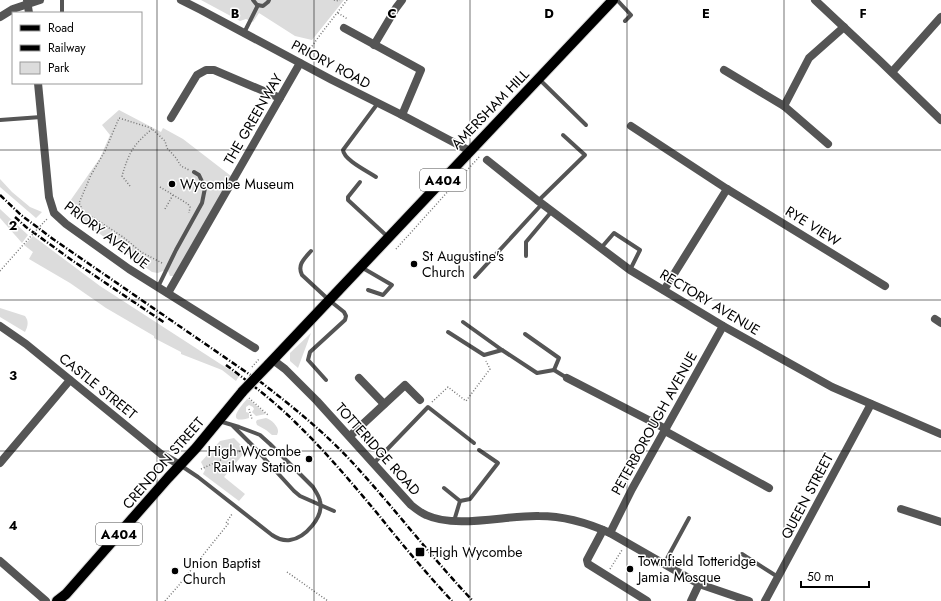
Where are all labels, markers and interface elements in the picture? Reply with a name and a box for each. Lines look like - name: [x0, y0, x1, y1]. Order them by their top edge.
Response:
- text: B: [231, 4, 240, 23]
- text: C: [387, 4, 397, 23]
- text: D: [544, 4, 554, 23]
- text: E: [702, 4, 710, 23]
- text: F: [859, 4, 867, 23]
- legend: [12, 12, 142, 84]
- text: Road: [48, 19, 74, 37]
- street label: PRIORY ROAD: [288, 35, 374, 93]
- text: Railway: [48, 39, 86, 57]
- text: Park: [48, 59, 70, 77]
- street label: AMERSHAM HILL: [446, 64, 534, 154]
- street label: THE GREENWAY: [219, 70, 287, 168]
- road number: A404: [420, 169, 466, 191]
- place label: Wycombe Museum: [180, 174, 294, 194]
- marker: Wycombe Museum: [167, 179, 177, 189]
- street label: PRIORY AVENUE: [60, 196, 154, 274]
- street label: RYE VIEW: [781, 201, 845, 251]
- text: 2: [9, 216, 17, 235]
- place label: St Augustine's Church: [422, 246, 504, 282]
- marker: St Augustine's Church: [409, 259, 419, 269]
- street label: RECTORY AVENUE: [656, 264, 764, 340]
- street label: CASTLE STREET: [55, 348, 142, 424]
- street label: PETERBOROUGH AVENUE: [606, 348, 702, 498]
- text: 3: [9, 366, 17, 385]
- street label: TOTTERIDGE ROAD: [331, 398, 425, 500]
- street label: CRENDON STREET: [118, 412, 209, 513]
- place label: High Wycombe Railway Station: [208, 441, 301, 477]
- street label: QUEEN STREET: [776, 449, 838, 542]
- marker: High Wycombe Railway Station: [304, 454, 314, 464]
- text: 4: [8, 516, 18, 535]
- road number: A404: [96, 523, 142, 545]
- place label: High Wycombe: [429, 542, 522, 562]
- marker: High Wycombe: [414, 546, 426, 558]
- place label: Townfield Totteridge Jamia Mosque: [636, 551, 756, 587]
- place label: Union Baptist Church: [183, 553, 261, 589]
- scale bar: [801, 563, 869, 589]
- marker: Townfield Totteridge Jamia Mosque: [625, 564, 635, 574]
- marker: Union Baptist Church: [170, 566, 180, 576]
- text: 50 m: [807, 568, 834, 586]

